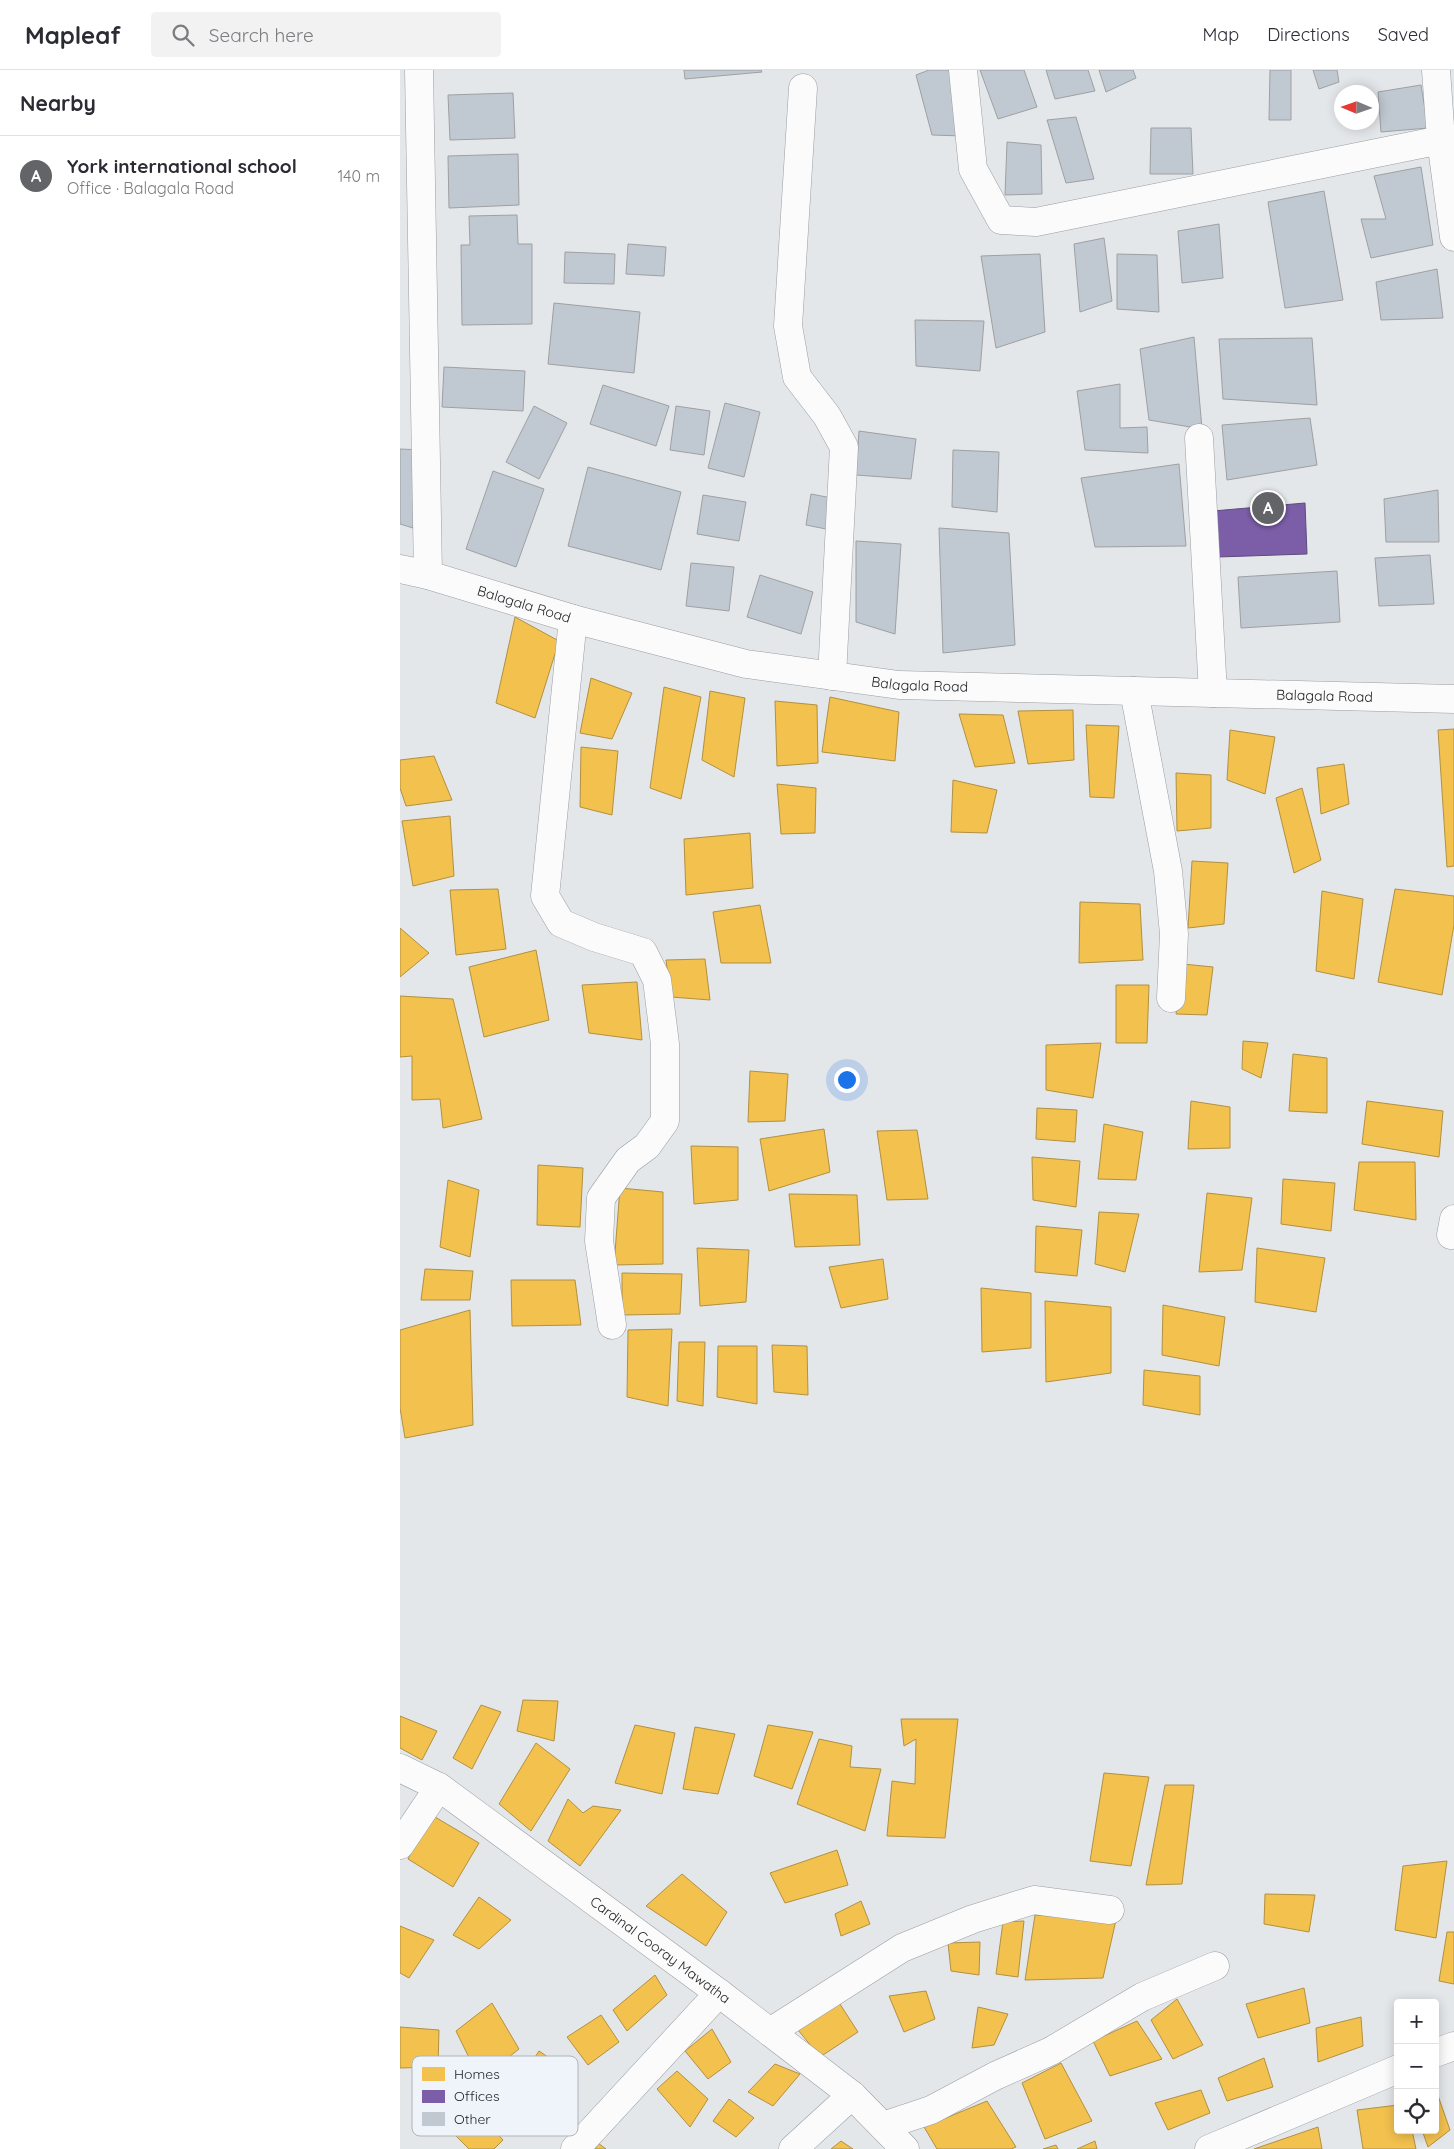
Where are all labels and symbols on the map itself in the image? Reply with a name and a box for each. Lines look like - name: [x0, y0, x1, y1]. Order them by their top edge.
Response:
- north arrow: [1334, 85, 1379, 130]
- pin: A: [1252, 489, 1284, 527]
- street label: Balagala Road: [475, 581, 573, 627]
- street label: Balagala Road: [870, 672, 968, 696]
- street label: Balagala Road: [1276, 686, 1373, 706]
- your location: [834, 1067, 860, 1093]
- street label: Cardinal Cooray Mawatha: [587, 1892, 734, 2007]
- legend: [412, 2056, 578, 2136]
- text: Homes: [454, 2065, 500, 2083]
- text: Offices: [454, 2087, 500, 2105]
- text: Other: [454, 2110, 491, 2128]

